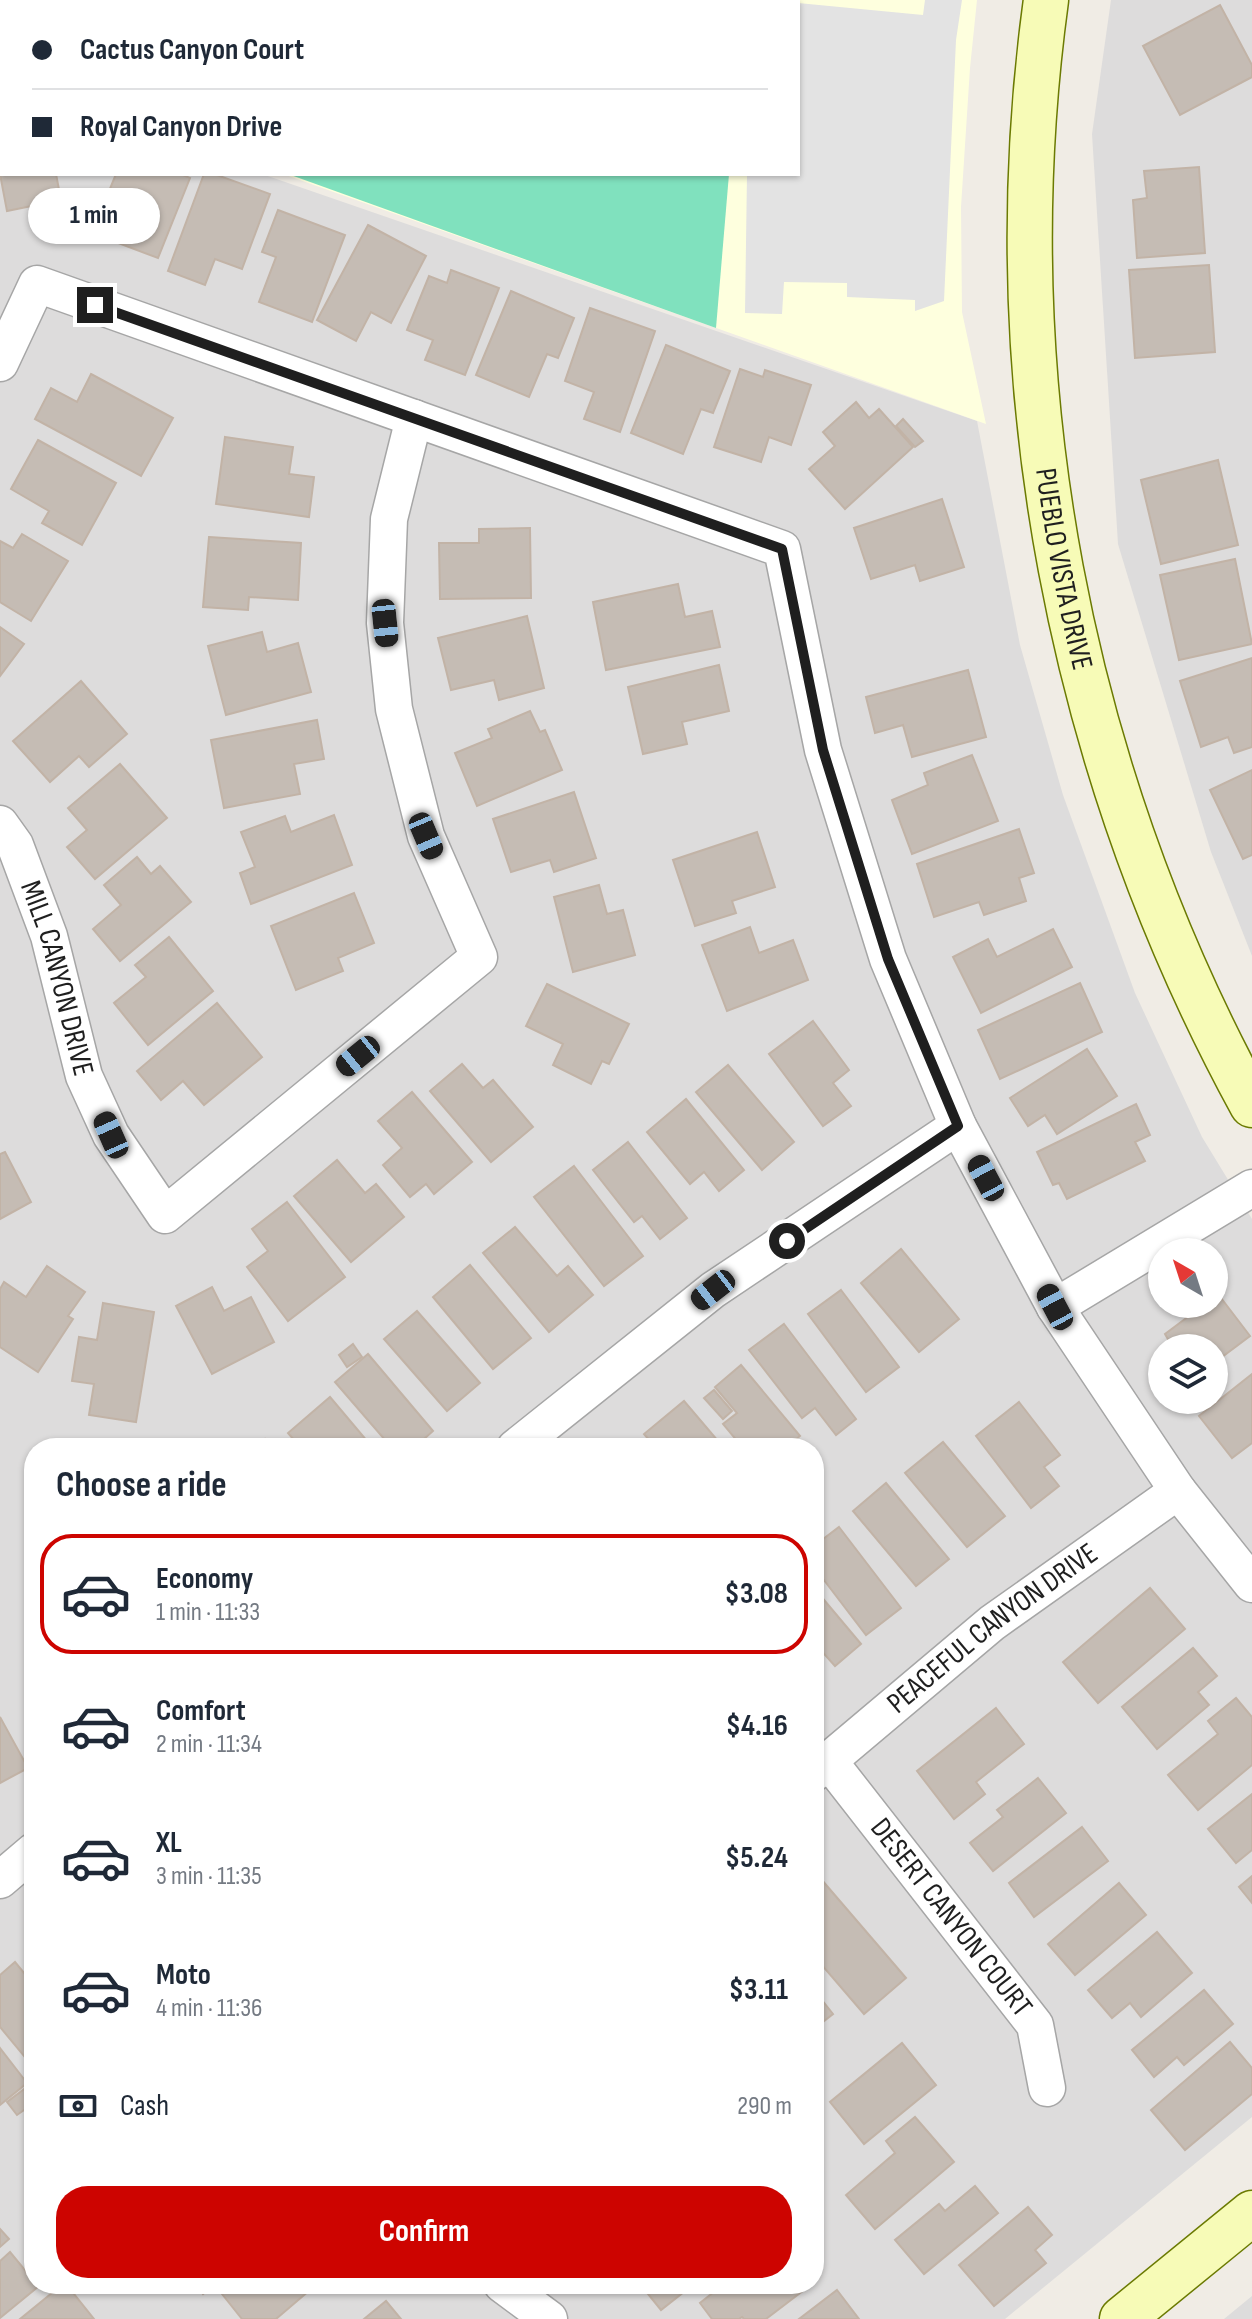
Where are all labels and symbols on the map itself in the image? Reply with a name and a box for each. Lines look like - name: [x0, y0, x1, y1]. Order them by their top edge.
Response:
- callout: 1 min: [29, 189, 161, 245]
- route end: [77, 287, 113, 323]
- street label: PUEBLO VISTA DRIVE: [1027, 466, 1100, 674]
- car: [371, 598, 399, 648]
- car: [406, 809, 446, 863]
- street label: MILL CANYON DRIVE: [12, 876, 101, 1080]
- car: [332, 1032, 384, 1080]
- car: [90, 1108, 132, 1162]
- car: [964, 1151, 1008, 1205]
- route start: [769, 1223, 805, 1259]
- north arrow: [1148, 1238, 1228, 1318]
- car: [687, 1266, 739, 1314]
- car: [1033, 1280, 1077, 1334]
- street label: PEACEFUL CANYON DRIVE: [880, 1536, 1105, 1721]
- street label: DESERT CANYON COURT: [862, 1811, 1040, 2024]

